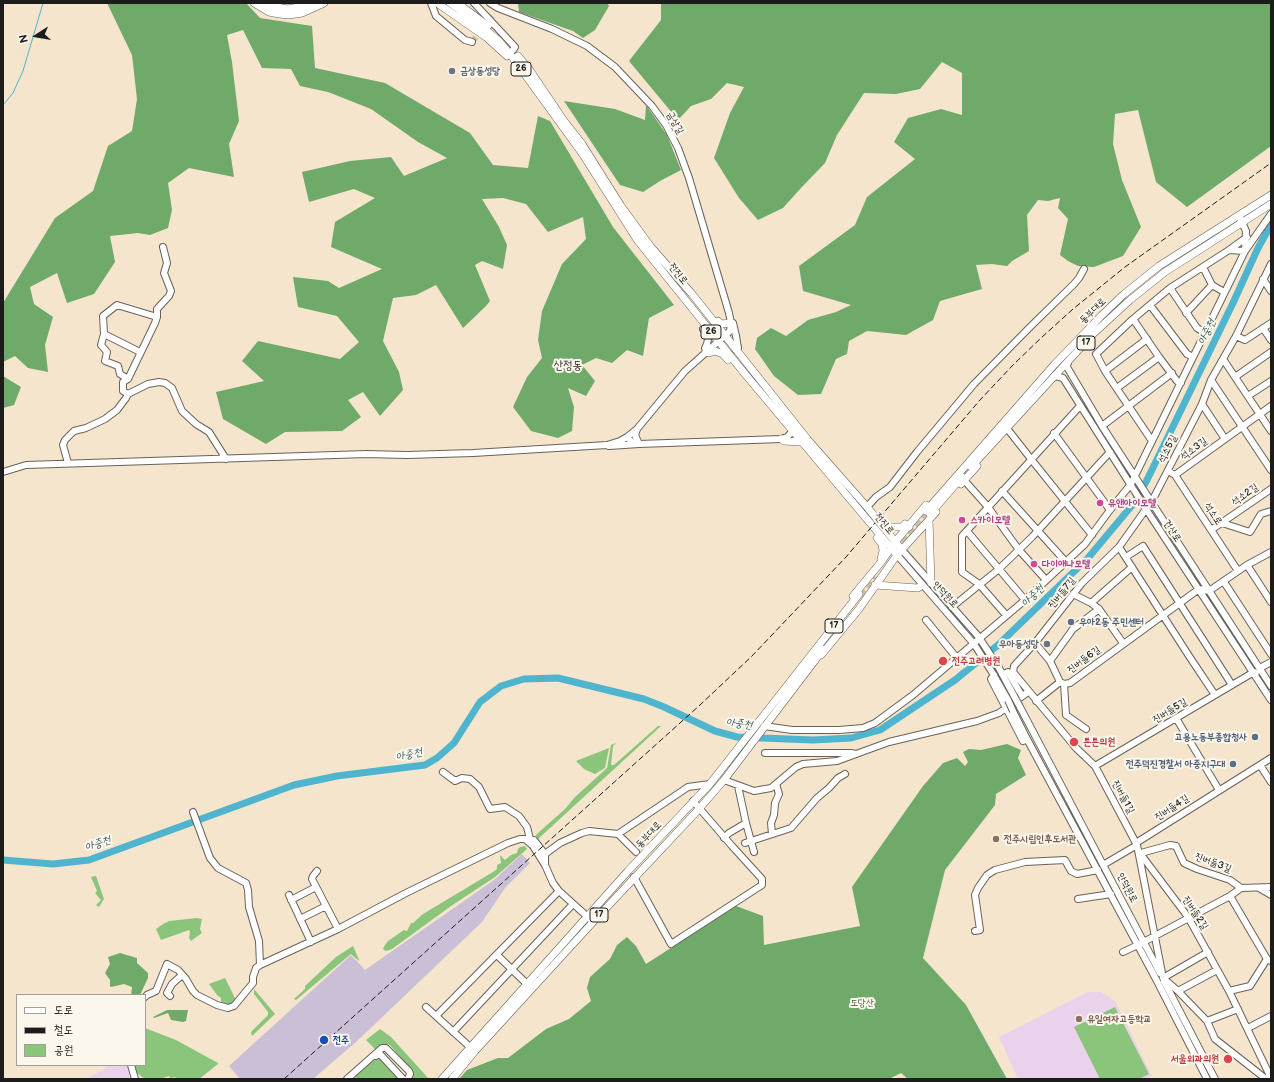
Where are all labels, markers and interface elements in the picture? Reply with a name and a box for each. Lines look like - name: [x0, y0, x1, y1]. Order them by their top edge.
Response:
- north arrow: [16, 16, 56, 56]
- text: N: [17, 33, 31, 44]
- road number: 26: [511, 62, 531, 76]
- place label: 금상동성당: [460, 65, 500, 77]
- marker: 금상동성당: [447, 66, 457, 76]
- street label: 금상길: [664, 110, 686, 136]
- street label: 전진로: [666, 261, 690, 287]
- street label: 동부대로: [1077, 296, 1109, 326]
- water label: 아중천: [1195, 317, 1219, 347]
- road number: 26: [701, 325, 721, 339]
- road number: 17: [1077, 336, 1095, 350]
- district label: 산정동: [554, 359, 582, 373]
- street label: 석소5길: [1156, 433, 1180, 465]
- street label: 석소3길: [1178, 435, 1210, 463]
- street label: 석소2길: [1229, 481, 1261, 509]
- place label: 유앤아이모텔: [1108, 497, 1156, 509]
- marker: 유앤아이모텔: [1095, 498, 1105, 508]
- street label: 석소로: [1201, 501, 1225, 527]
- street label: 전진로: [872, 511, 896, 537]
- place label: 스카이모텔: [970, 514, 1010, 526]
- marker: 스카이모텔: [957, 515, 967, 525]
- street label: 건산로: [1160, 518, 1184, 544]
- place label: 다이애나모텔: [1042, 558, 1090, 570]
- marker: 다이애나모텔: [1029, 559, 1039, 569]
- street label: 진버들7길: [1046, 575, 1078, 611]
- street label: 안덕원로: [930, 579, 960, 611]
- water label: 아중천: [1019, 582, 1047, 610]
- place label: 우아2동 주민센터: [1079, 616, 1144, 628]
- marker: 우아2동 주민센터: [1066, 617, 1076, 627]
- road number: 17: [825, 619, 843, 633]
- place label: 우아동성당: [999, 638, 1039, 650]
- marker: 우아동성당: [1042, 639, 1052, 649]
- street label: 진버들6길: [1065, 644, 1103, 676]
- marker: 전주고려병원: [937, 655, 949, 667]
- place label: 전주고려병원: [952, 655, 1000, 667]
- street label: 진버들5길: [1151, 696, 1189, 726]
- water label: 아중천: [725, 716, 753, 732]
- place label: 고용노동부종합청사: [1175, 731, 1247, 743]
- marker: 고용노동부종합청사: [1250, 732, 1260, 742]
- marker: 튼튼의원: [1068, 736, 1080, 748]
- place label: 튼튼의원: [1083, 736, 1115, 748]
- water label: 아중천: [395, 746, 423, 764]
- place label: 전주덕진경찰서 아중지구대: [1126, 758, 1225, 770]
- marker: 전주덕진경찰서 아중지구대: [1228, 759, 1238, 769]
- street label: 진버들1길: [1109, 778, 1137, 816]
- street label: 진버들4길: [1153, 793, 1191, 823]
- street label: 동부대로: [634, 819, 664, 851]
- place label: 전주시립인후도서관: [1004, 833, 1076, 845]
- water label: 아중천: [83, 834, 113, 854]
- marker: 전주시립인후도서관: [991, 834, 1001, 844]
- street label: 진버들3길: [1193, 851, 1233, 875]
- street label: 안덕원로: [1114, 871, 1140, 905]
- street label: 진버들2길: [1180, 894, 1210, 932]
- road number: 17: [590, 908, 608, 922]
- legend: [16, 994, 146, 1066]
- park label: 도당산: [850, 997, 874, 1009]
- text: 도로: [54, 1003, 73, 1018]
- place label: 유일여자고등학교: [1087, 1013, 1151, 1025]
- marker: 유일여자고등학교: [1074, 1014, 1084, 1024]
- text: 철도: [54, 1023, 73, 1038]
- marker: 전주: [318, 1034, 330, 1046]
- place label: 전주: [333, 1034, 349, 1046]
- text: 공원: [54, 1043, 73, 1058]
- place label: 서울외과의원: [1171, 1053, 1219, 1065]
- marker: 서울외과의원: [1222, 1053, 1234, 1065]

